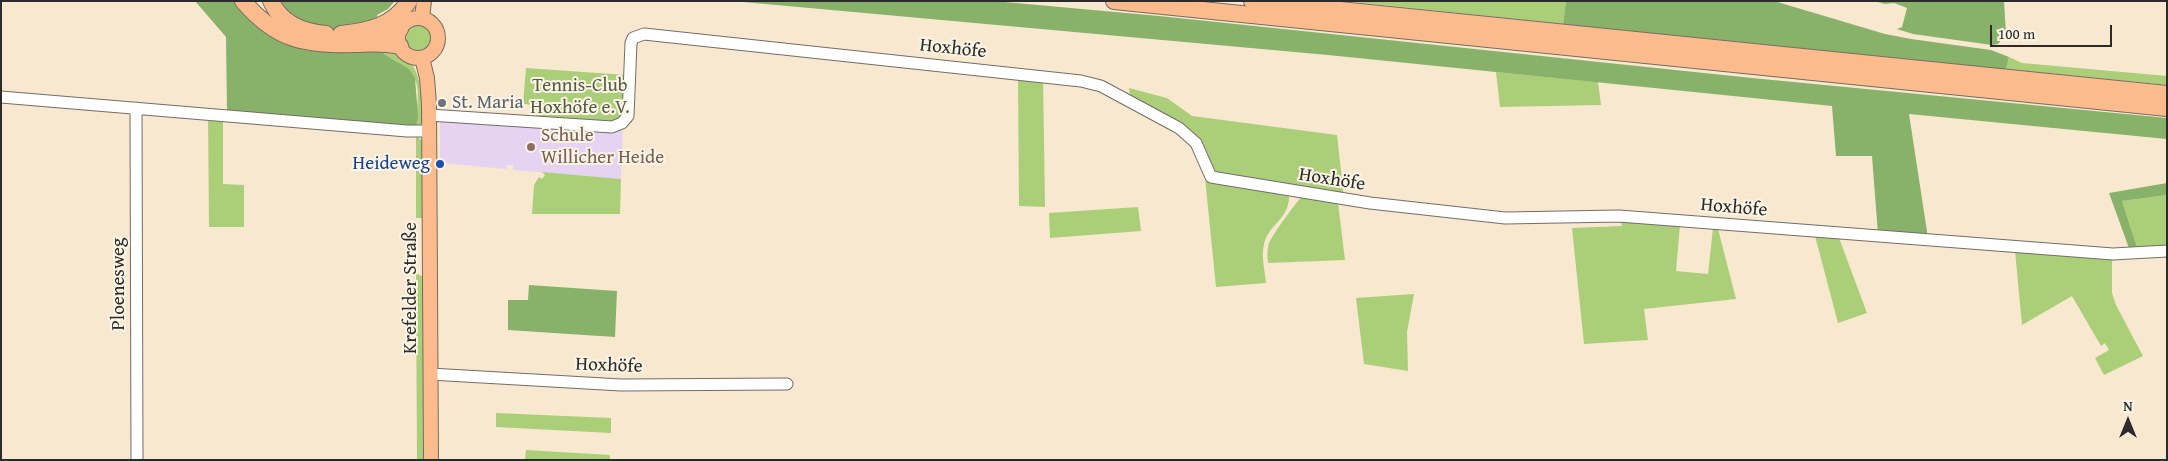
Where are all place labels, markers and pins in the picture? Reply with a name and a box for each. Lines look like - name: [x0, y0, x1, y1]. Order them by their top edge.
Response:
- place label: St. Maria: [452, 92, 523, 114]
- marker: St. Maria: [436, 97, 448, 109]
- place label: Schule Willicher Heide: [541, 125, 664, 169]
- marker: Schule Willicher Heide: [525, 141, 537, 153]
- place label: Heideweg: [353, 153, 430, 175]
- marker: Heideweg: [434, 158, 446, 170]

